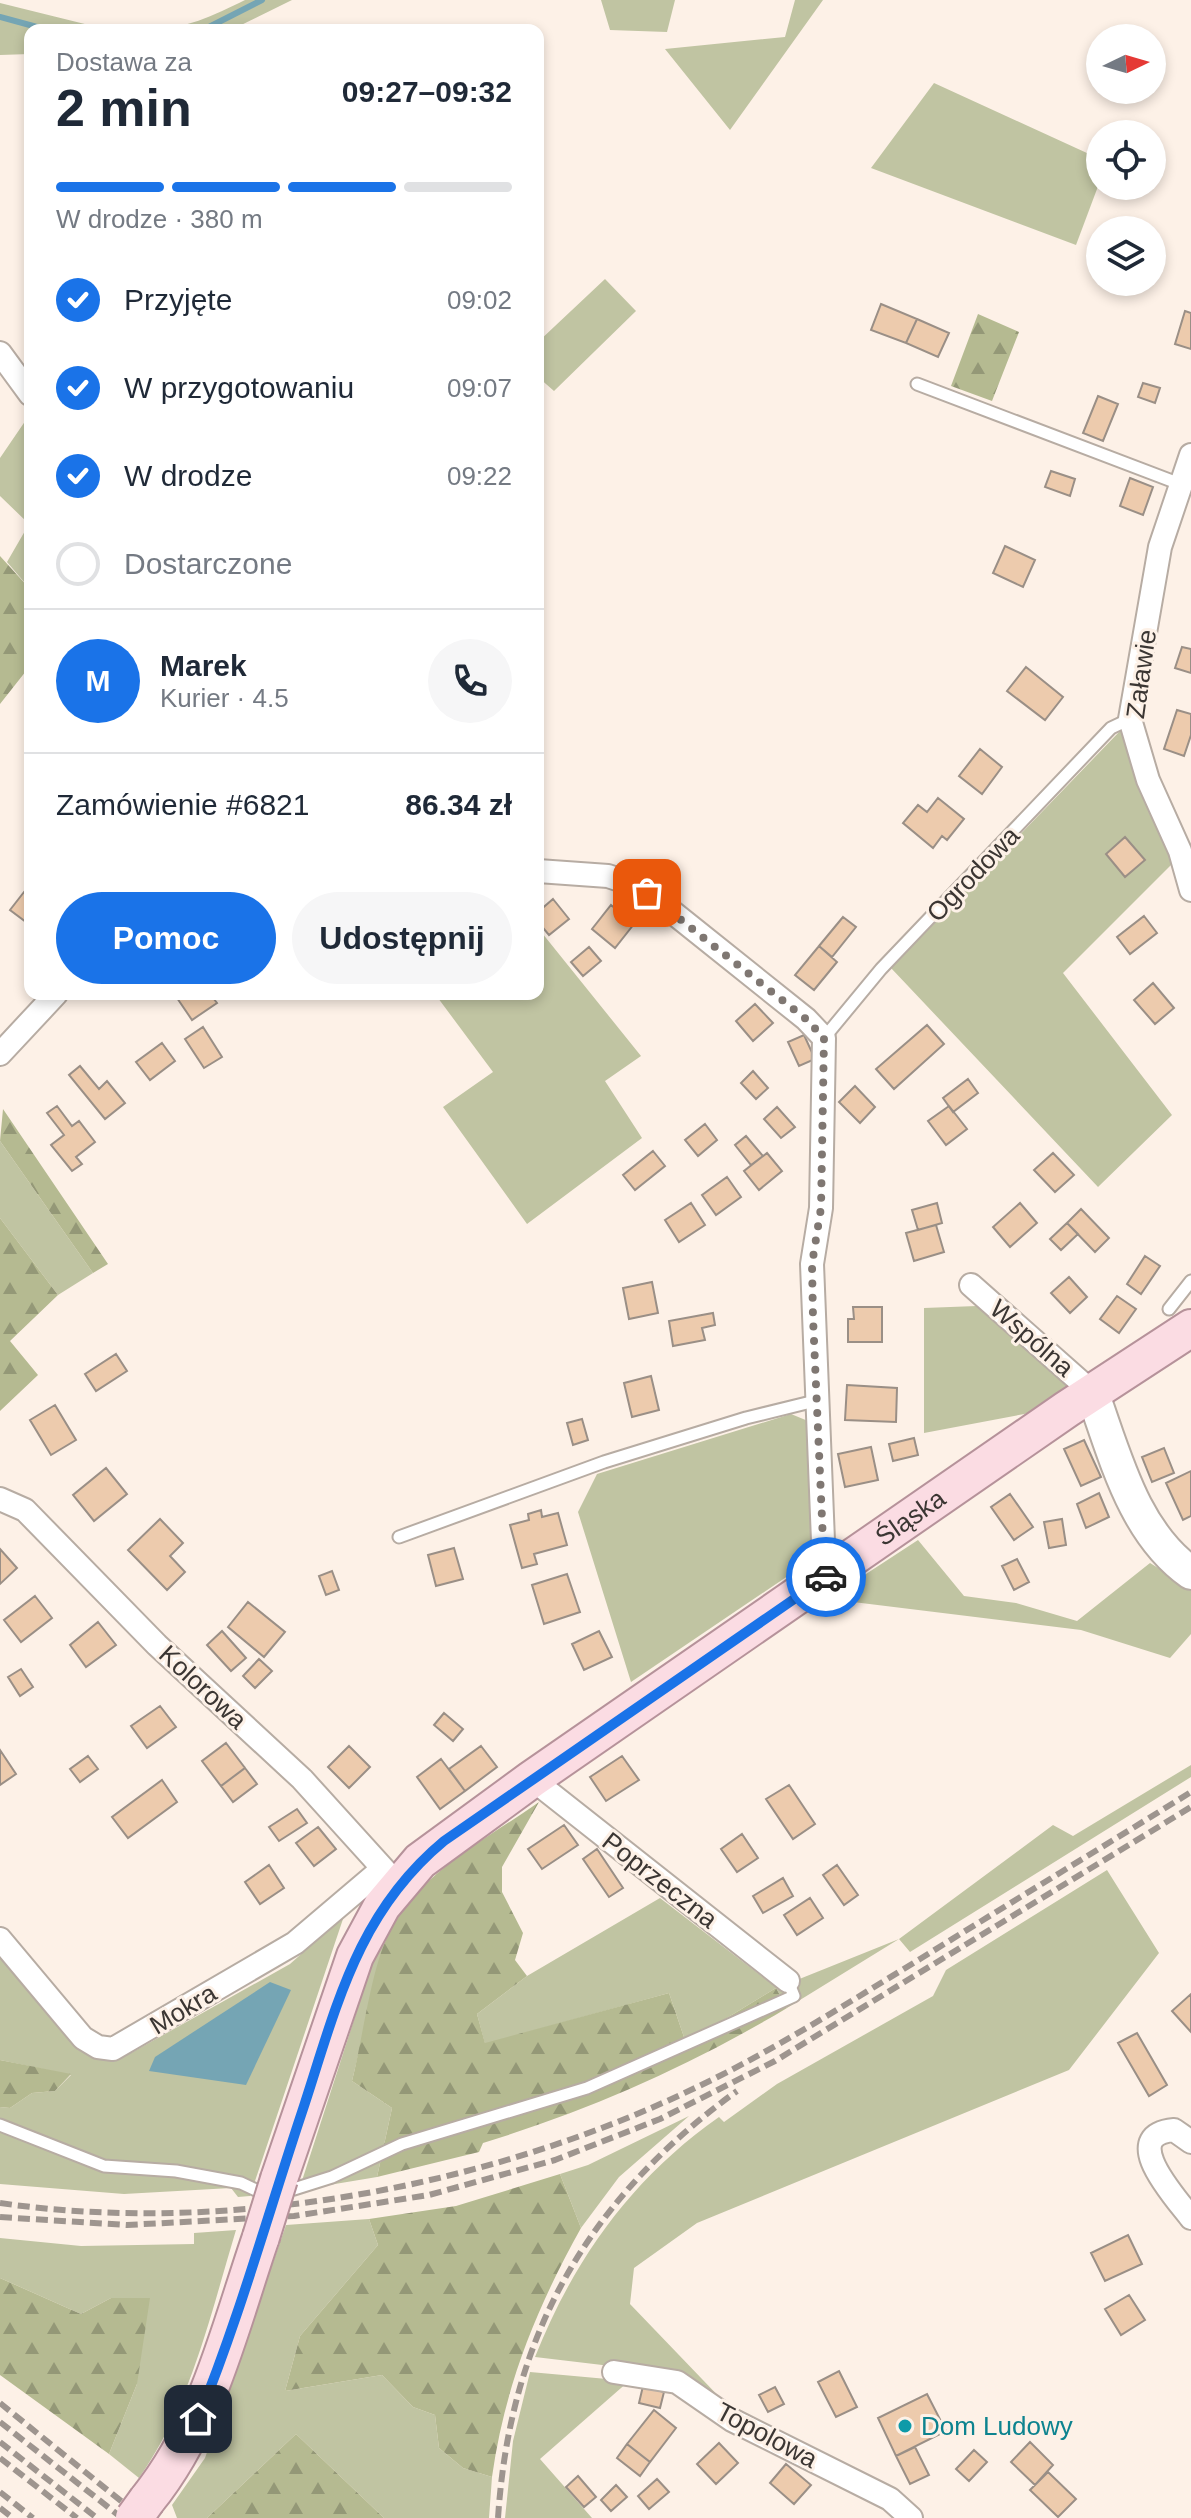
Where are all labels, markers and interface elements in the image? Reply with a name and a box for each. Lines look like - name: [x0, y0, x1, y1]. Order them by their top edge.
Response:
- north arrow: [1086, 24, 1166, 104]
- map controls: [1086, 24, 1166, 296]
- text: Dostawa za: [56, 47, 192, 77]
- text: 09:27–09:32: [342, 75, 512, 108]
- text: 2 min: [56, 79, 192, 137]
- button: locate: [1086, 120, 1166, 200]
- text: W drodze · 380 m: [56, 204, 263, 234]
- button: layers: [1086, 216, 1166, 296]
- icon: check: [56, 278, 100, 322]
- text: Przyjęte: [124, 283, 232, 316]
- text: 09:02: [447, 285, 512, 315]
- icon: check: [56, 366, 100, 410]
- text: W przygotowaniu: [124, 371, 354, 404]
- text: 09:07: [447, 373, 512, 403]
- icon: check: [56, 454, 100, 498]
- text: W drodze: [124, 459, 252, 492]
- text: 09:22: [447, 461, 512, 491]
- text: Dostarczone: [124, 547, 292, 580]
- street label: Załawie: [1120, 628, 1162, 720]
- button: phone: [428, 639, 512, 723]
- text: Marek: [160, 649, 247, 682]
- text: M: [86, 664, 111, 697]
- text: Kurier · 4.5: [160, 683, 289, 713]
- text: Zamówienie #6821: [56, 788, 310, 821]
- text: 86.34 zł: [405, 788, 512, 821]
- street label: Ogrodowa: [921, 820, 1026, 928]
- pin: [613, 859, 681, 927]
- icon: bag: [625, 871, 669, 915]
- button: Pomoc: [56, 892, 276, 984]
- button: Udostępnij: [292, 892, 512, 984]
- street label: Wspólna: [984, 1293, 1080, 1383]
- street label: Śląska: [870, 1483, 951, 1552]
- courier: [786, 1537, 866, 1617]
- icon: car: [804, 1555, 848, 1599]
- street label: Kolorowa: [153, 1639, 253, 1735]
- street label: Poprzeczna: [597, 1826, 724, 1934]
- street label: Mokra: [144, 1977, 222, 2040]
- pin: [164, 2385, 232, 2453]
- street label: Topolowa: [711, 2396, 823, 2474]
- icon: home: [176, 2397, 220, 2441]
- place label: Dom Ludowy: [921, 2411, 1073, 2441]
- marker: Dom Ludowy: [896, 2417, 914, 2435]

